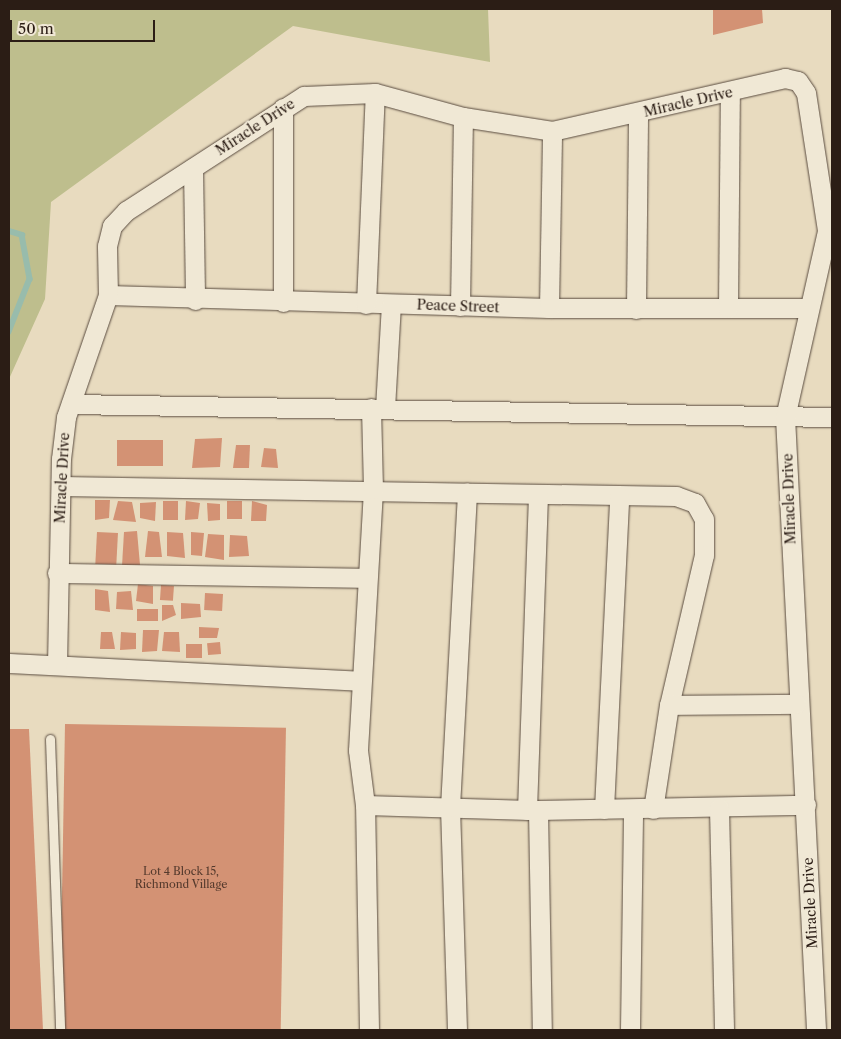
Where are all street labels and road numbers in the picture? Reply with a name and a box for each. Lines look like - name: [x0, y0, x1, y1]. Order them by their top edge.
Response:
- street label: Miracle Drive: [642, 84, 734, 120]
- street label: Miracle Drive: [212, 95, 298, 159]
- street label: Peace Street: [416, 296, 500, 316]
- street label: Miracle Drive: [51, 432, 73, 524]
- street label: Miracle Drive: [779, 453, 799, 545]
- street label: Miracle Drive: [799, 857, 821, 949]

